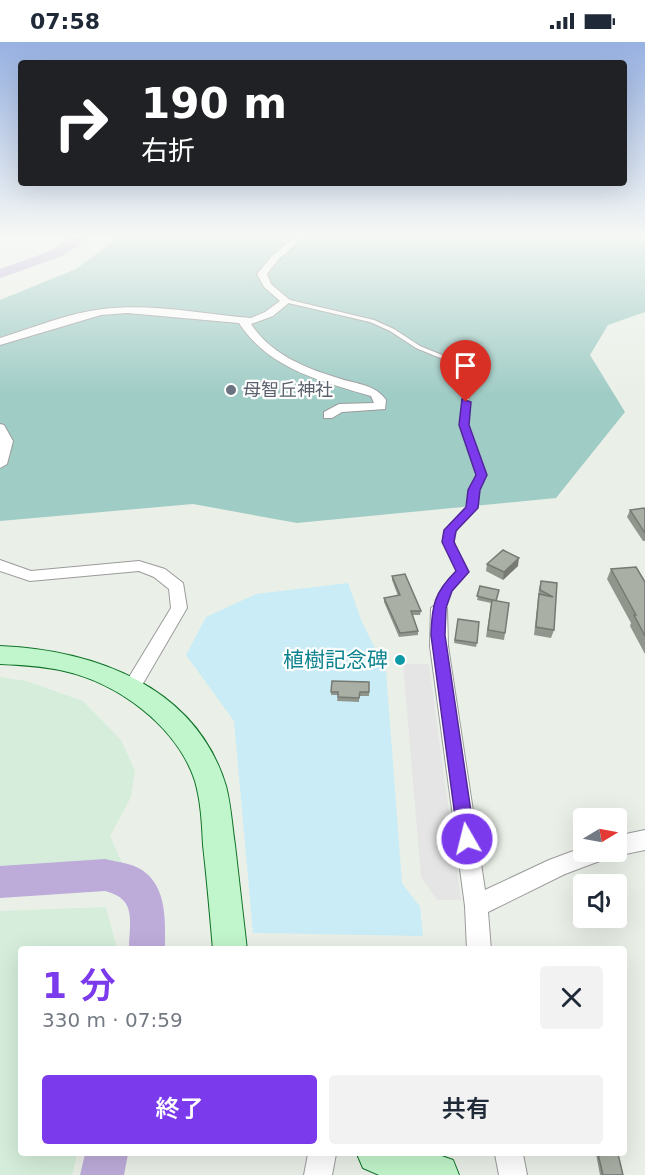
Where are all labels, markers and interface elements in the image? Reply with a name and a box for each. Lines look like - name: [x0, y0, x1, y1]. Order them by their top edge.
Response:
- text: 07:58: [30, 9, 100, 34]
- text: 190 m: [141, 79, 287, 128]
- icon: right: [42, 84, 120, 162]
- text: 右折: [141, 135, 195, 166]
- pin: [440, 340, 491, 402]
- icon: arrive: [449, 349, 482, 382]
- place label: 母智丘神社: [243, 379, 333, 400]
- marker: 母智丘神社: [224, 383, 238, 397]
- place label: 植樹記念碑: [283, 648, 388, 672]
- marker: 植樹記念碑: [393, 653, 407, 667]
- position arrow: [435, 807, 499, 871]
- north arrow: [573, 808, 627, 862]
- map controls: [573, 808, 627, 928]
- button: sound: [573, 874, 627, 928]
- text: 1 分: [42, 965, 116, 1006]
- button: close: [540, 966, 603, 1029]
- text: 330 m · 07:59: [42, 1008, 183, 1032]
- button: 終了: [42, 1075, 317, 1144]
- button: 共有: [329, 1075, 603, 1144]

